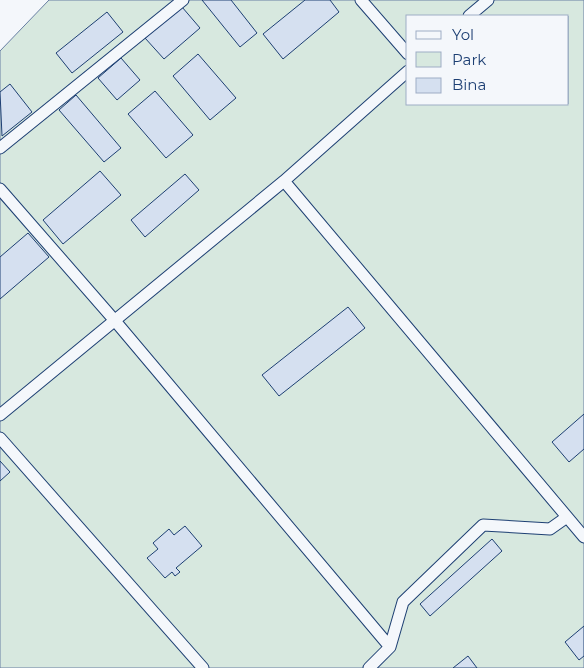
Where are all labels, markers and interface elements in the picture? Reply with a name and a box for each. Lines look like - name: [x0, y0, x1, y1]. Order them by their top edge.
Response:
- legend: [406, 15, 569, 105]
- text: Yol: [452, 25, 474, 44]
- text: Park: [452, 50, 486, 69]
- text: Bina: [452, 75, 486, 94]

